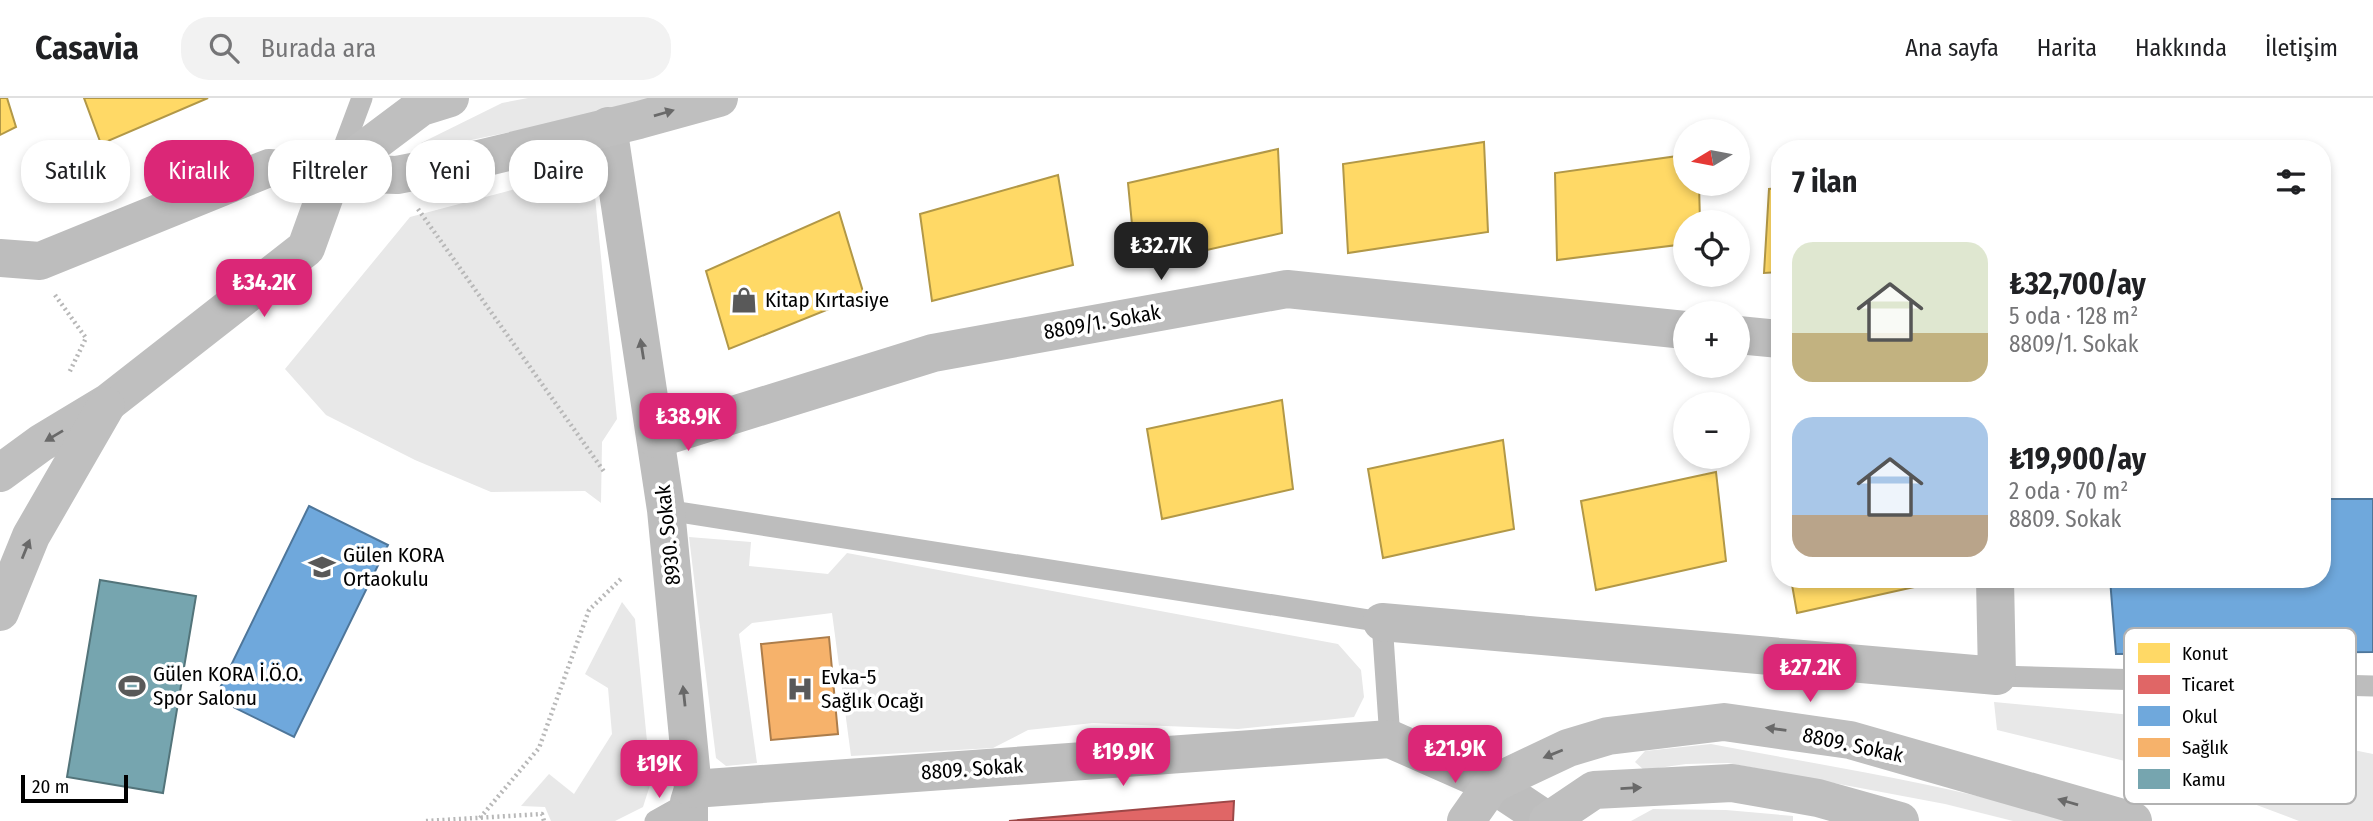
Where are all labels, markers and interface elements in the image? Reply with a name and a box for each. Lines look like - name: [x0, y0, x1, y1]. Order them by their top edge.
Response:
- search box: [181, 17, 671, 80]
- text: Casavia: [35, 28, 139, 68]
- icon: search: [205, 29, 243, 67]
- text: Burada ara: [261, 33, 376, 64]
- text: Ana sayfa: [1905, 34, 1999, 62]
- text: Harita: [2037, 34, 2097, 62]
- text: Hakkında: [2135, 34, 2227, 62]
- text: İletişim: [2265, 34, 2338, 62]
- one-way arrow: [654, 108, 675, 118]
- north arrow: [1673, 119, 1750, 196]
- map controls: [1673, 119, 1750, 469]
- chip: Satılık: [21, 140, 130, 203]
- chip: Kiralık: [144, 140, 254, 203]
- chip: Filtreler: [268, 140, 392, 203]
- chip: Yeni: [406, 140, 495, 203]
- chip: Daire: [509, 140, 608, 203]
- icon: filters: [2272, 163, 2310, 201]
- text: 7 ilan: [1792, 164, 1857, 200]
- button: locate: [1673, 210, 1750, 287]
- pin: ₺32.7K: [1104, 222, 1218, 282]
- text: ₺32.7K: [1130, 231, 1192, 259]
- pin: ₺34.2K: [207, 260, 321, 319]
- text: ₺32,700/ay: [2009, 266, 2146, 302]
- text: ₺34.2K: [232, 268, 296, 296]
- icon: home: [1848, 270, 1932, 354]
- shop icon: Kitap Kırtasiye: [729, 285, 759, 315]
- place label: Kitap Kırtasiye: [765, 287, 889, 313]
- street label: 8809/1. Sokak: [1041, 299, 1163, 345]
- button: +: [1673, 301, 1750, 378]
- text: 5 oda · 128 m²: [2009, 302, 2138, 330]
- text: 8809/1. Sokak: [2009, 330, 2139, 358]
- one-way arrow: [636, 338, 647, 360]
- button: −: [1673, 392, 1750, 469]
- pin: ₺38.9K: [631, 394, 745, 453]
- text: ₺38.9K: [655, 402, 721, 430]
- one-way arrow: [44, 429, 63, 442]
- text: ₺19,900/ay: [2009, 441, 2146, 477]
- icon: home: [1848, 445, 1932, 529]
- text: 2 oda · 70 m²: [2009, 477, 2128, 505]
- street label: 8930. Sokak: [650, 483, 686, 586]
- text: 8809. Sokak: [2009, 505, 2121, 533]
- one-way arrow: [20, 538, 31, 559]
- place label: Gülen KORA Ortaokulu: [343, 542, 444, 592]
- school or university icon: Gülen KORA Ortaokulu: [307, 552, 337, 582]
- legend: [2124, 628, 2356, 804]
- text: Konut: [2182, 642, 2229, 665]
- pin: ₺27.2K: [1753, 644, 1867, 704]
- text: ₺27.2K: [1779, 653, 1841, 681]
- place label: Gülen KORA İ.Ö.O. Spor Salonu: [153, 661, 303, 711]
- place label: Evka-5 Sağlık Ocağı: [821, 664, 924, 714]
- sports icon: Gülen KORA İ.Ö.O. Spor Salonu: [117, 671, 147, 701]
- text: Ticaret: [2182, 673, 2235, 696]
- hospital icon: Evka-5 Sağlık Ocağı: [785, 674, 815, 704]
- one-way arrow: [678, 685, 689, 707]
- text: Okul: [2182, 705, 2218, 728]
- street label: 8809. Sokak: [1800, 722, 1906, 768]
- one-way arrow: [1765, 724, 1787, 735]
- pin: ₺21.9K: [1398, 726, 1512, 785]
- pin: ₺19.9K: [1066, 728, 1180, 788]
- text: ₺21.9K: [1424, 734, 1486, 762]
- text: Sağlık: [2182, 736, 2228, 759]
- text: ₺19.9K: [1092, 737, 1154, 765]
- pin: ₺19K: [618, 740, 700, 800]
- text: ₺19K: [637, 749, 682, 777]
- one-way arrow: [1542, 749, 1563, 760]
- street label: 8809. Sokak: [920, 752, 1024, 786]
- text: Kamu: [2182, 768, 2226, 791]
- scale bar: [21, 772, 128, 804]
- text: 20 m: [32, 775, 69, 798]
- one-way arrow: [1620, 783, 1642, 794]
- one-way arrow: [2057, 797, 2078, 807]

